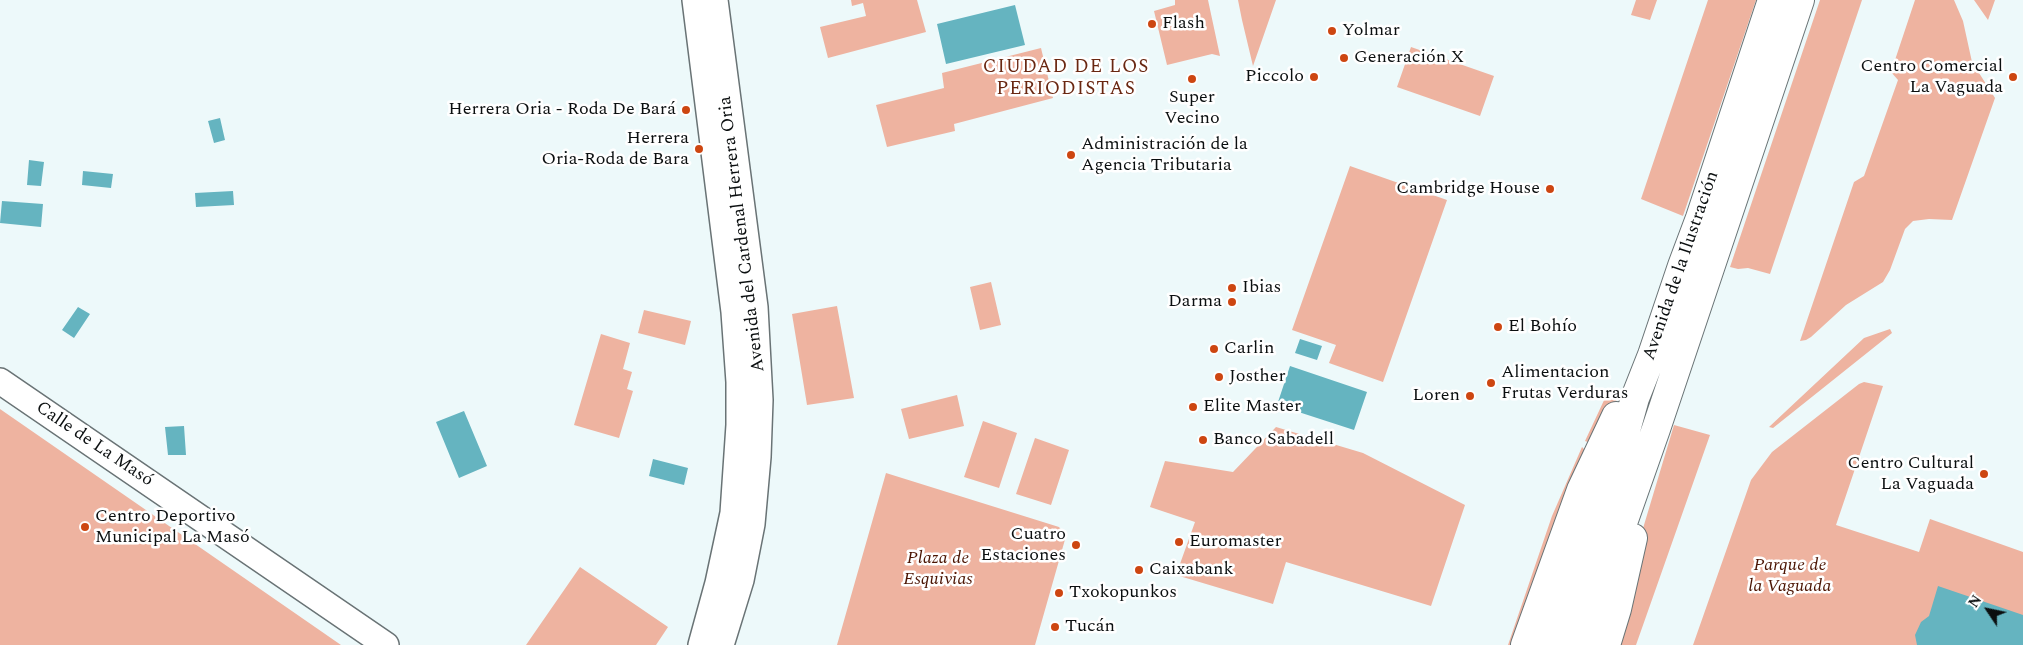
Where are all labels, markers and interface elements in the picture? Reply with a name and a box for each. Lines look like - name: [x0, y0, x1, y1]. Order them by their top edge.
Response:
- place label: Flash: [1162, 13, 1205, 35]
- marker: Flash: [1146, 18, 1158, 30]
- place label: Yolmar: [1342, 20, 1400, 42]
- marker: Yolmar: [1326, 25, 1338, 37]
- place label: Generación X: [1354, 47, 1464, 69]
- marker: Generación X: [1338, 52, 1350, 64]
- place label: Centro Comercial La Vaguada: [1860, 56, 2003, 98]
- district label: CIUDAD DE LOS PERIODISTAS: [981, 57, 1151, 101]
- place label: Piccolo: [1245, 66, 1304, 88]
- marker: Piccolo: [1308, 71, 1320, 83]
- marker: Centro Comercial La Vaguada: [2007, 71, 2019, 83]
- marker: Super Vecino: [1186, 73, 1198, 85]
- place label: Super Vecino: [1164, 87, 1220, 130]
- street label: Avenida del Cardenal Herrera Oria: [715, 95, 771, 373]
- place label: Herrera Oria - Roda De Bará: [448, 99, 676, 121]
- marker: Herrera Oria - Roda De Bará: [680, 104, 692, 116]
- place label: Herrera Oria-Roda de Bara: [541, 128, 689, 170]
- place label: Administración de la Agencia Tributaria: [1081, 134, 1248, 176]
- marker: Herrera Oria-Roda de Bara: [693, 143, 705, 155]
- marker: Administración de la Agencia Tributaria: [1065, 149, 1077, 161]
- street label: Avenida de la Ilustración: [1639, 169, 1725, 363]
- place label: Cambridge House: [1396, 178, 1540, 200]
- marker: Cambridge House: [1544, 183, 1556, 195]
- place label: Ibias: [1242, 277, 1281, 299]
- marker: Ibias: [1226, 282, 1238, 294]
- place label: Darma: [1168, 291, 1222, 313]
- marker: Darma: [1226, 296, 1238, 308]
- place label: El Bohío: [1508, 316, 1577, 338]
- marker: El Bohío: [1492, 321, 1504, 333]
- place label: Carlin: [1224, 338, 1274, 360]
- marker: Carlin: [1208, 343, 1220, 355]
- place label: Alimentacion Frutas Verduras: [1501, 362, 1629, 404]
- place label: Josther: [1229, 366, 1286, 388]
- marker: Josther: [1213, 371, 1225, 383]
- marker: Alimentacion Frutas Verduras: [1485, 377, 1497, 389]
- place label: Loren: [1413, 385, 1460, 407]
- marker: Loren: [1464, 390, 1476, 402]
- place label: Elite Master: [1203, 396, 1301, 418]
- street label: Calle de La Masó: [31, 398, 157, 492]
- marker: Elite Master: [1187, 401, 1199, 413]
- place label: Banco Sabadell: [1213, 429, 1334, 451]
- marker: Banco Sabadell: [1197, 434, 1209, 446]
- place label: Centro Cultural La Vaguada: [1848, 453, 1974, 496]
- marker: Centro Cultural La Vaguada: [1978, 468, 1990, 480]
- place label: Centro Deportivo Municipal La Masó: [95, 506, 250, 548]
- marker: Centro Deportivo Municipal La Masó: [79, 521, 91, 533]
- place label: Cuatro Estaciones: [981, 524, 1066, 566]
- place label: Euromaster: [1189, 531, 1282, 553]
- marker: Euromaster: [1173, 536, 1185, 548]
- marker: Cuatro Estaciones: [1070, 539, 1082, 551]
- park label: Plaza de Esquivias: [903, 548, 973, 590]
- park label: Parque de la Vaguada: [1749, 555, 1831, 598]
- place label: Caixabank: [1149, 559, 1234, 581]
- marker: Caixabank: [1133, 564, 1145, 576]
- place label: Txokopunkos: [1069, 582, 1177, 604]
- north arrow: [1963, 585, 2013, 635]
- marker: Txokopunkos: [1053, 587, 1065, 599]
- text: N: [1963, 591, 1987, 612]
- place label: Tucán: [1065, 616, 1115, 638]
- marker: Tucán: [1049, 621, 1061, 633]

